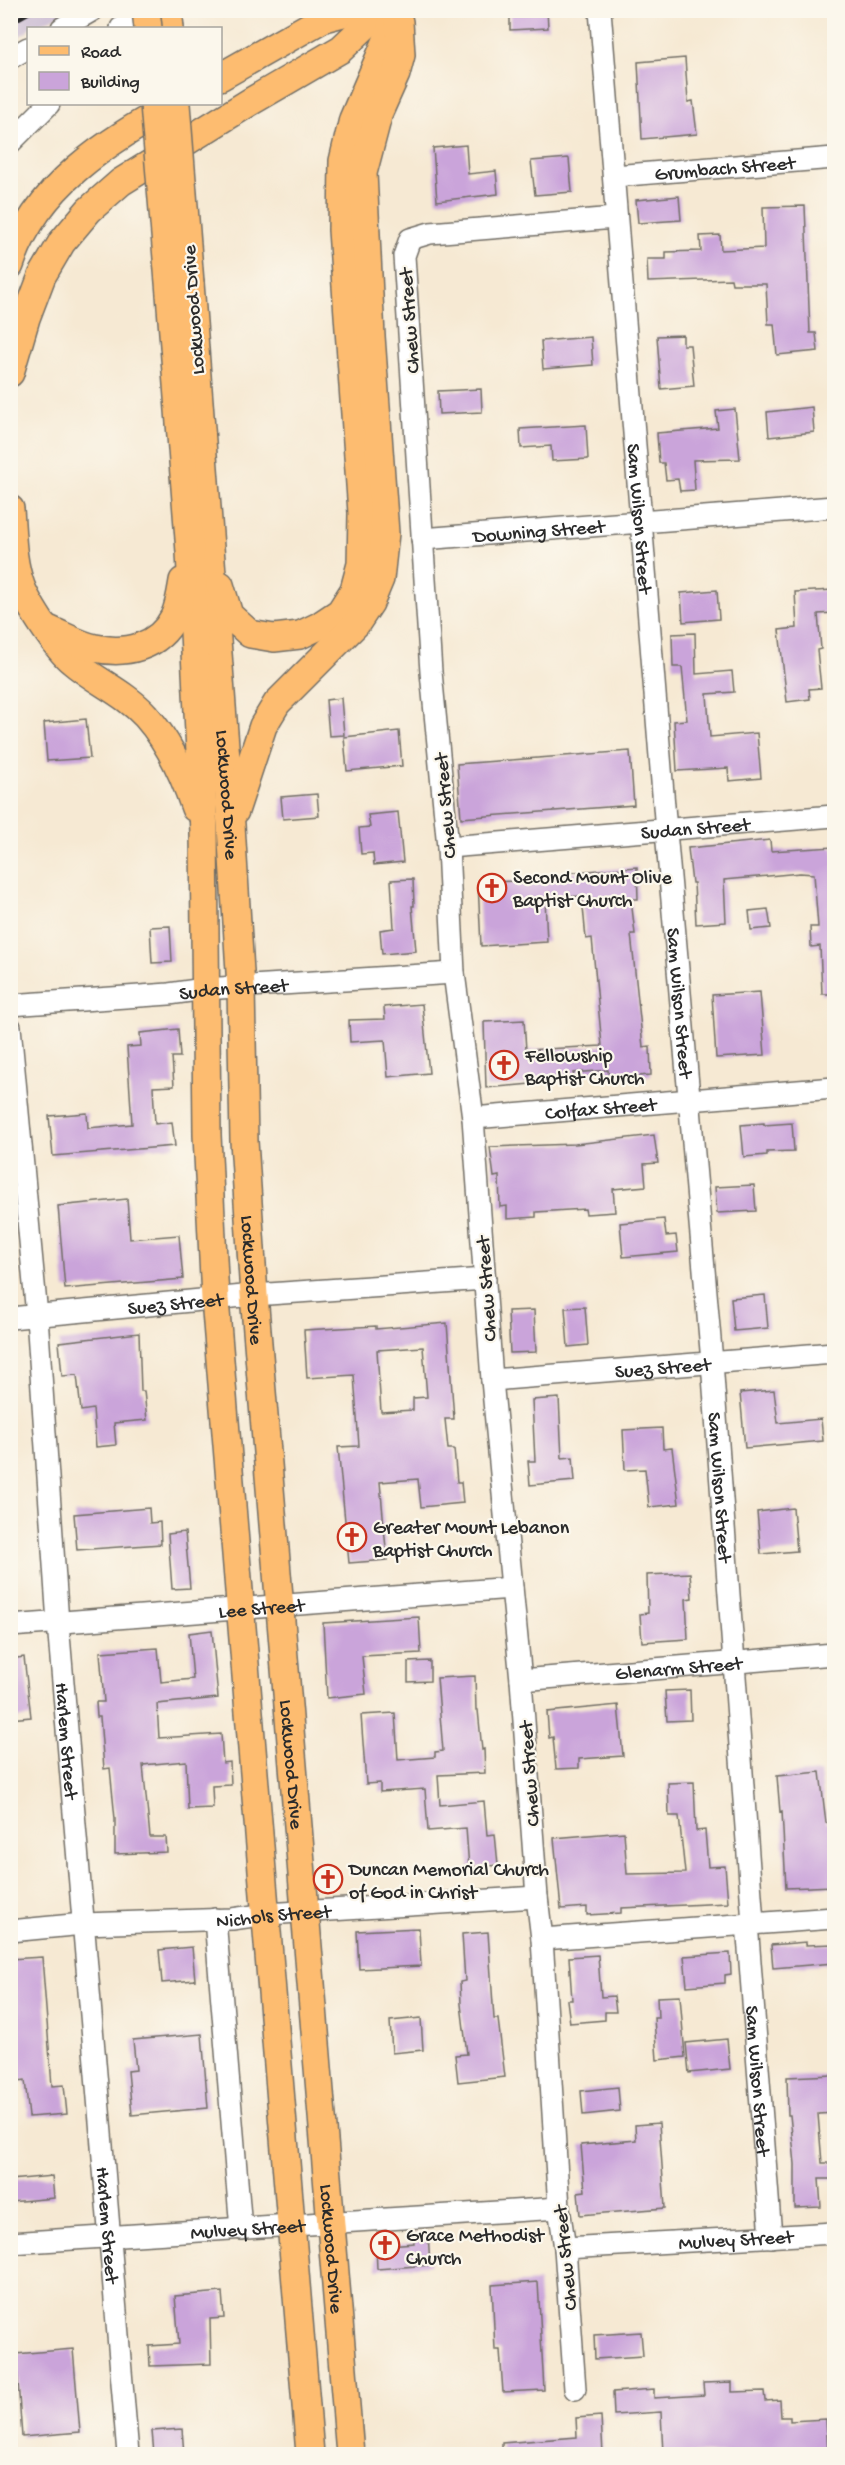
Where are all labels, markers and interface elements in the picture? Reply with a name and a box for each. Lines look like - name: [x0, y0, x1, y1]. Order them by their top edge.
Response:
- legend: [27, 27, 222, 105]
- text: Road: [81, 43, 122, 64]
- text: Building: [80, 73, 140, 94]
- street label: Grumbach Street: [654, 153, 798, 188]
- street label: Lockwood Drive: [179, 244, 211, 375]
- street label: Chew Street: [396, 266, 427, 374]
- street label: Sam Wilson Street: [620, 443, 655, 596]
- street label: Downing Street: [470, 517, 607, 550]
- street label: Lockwood Drive: [209, 729, 241, 861]
- street label: Chew Street: [431, 750, 464, 859]
- street label: Sudan Street: [640, 815, 753, 846]
- place label: Second Mount Olive Baptist Church: [512, 868, 672, 914]
- church icon: Second Mount Olive Baptist Church: [476, 872, 508, 904]
- street label: Sam Wilson Street: [659, 927, 695, 1081]
- street label: Sudan Street: [178, 976, 290, 1007]
- place label: Fellowship Baptist Church: [524, 1046, 645, 1092]
- church icon: Fellowship Baptist Church: [488, 1049, 520, 1081]
- street label: Colfax Street: [544, 1095, 659, 1127]
- street label: Lockwood Drive: [234, 1215, 266, 1346]
- street label: Chew Street: [473, 1234, 504, 1342]
- street label: Suez Street: [127, 1290, 226, 1322]
- street label: Suez Street: [614, 1355, 713, 1385]
- street label: Sam Wilson Street: [701, 1411, 735, 1565]
- place label: Greater Mount Lebanon Baptist Church: [372, 1518, 570, 1564]
- church icon: Greater Mount Lebanon Baptist Church: [336, 1521, 368, 1553]
- street label: Lee Street: [218, 1596, 307, 1625]
- street label: Glenarm Street: [614, 1654, 745, 1687]
- street label: Harlem Street: [48, 1682, 81, 1802]
- street label: Lockwood Drive: [273, 1699, 306, 1831]
- street label: Chew Street: [516, 1719, 547, 1827]
- place label: Duncan Memorial Church of God in Christ: [347, 1860, 549, 1906]
- church icon: Duncan Memorial Church of God in Christ: [312, 1863, 344, 1895]
- street label: Nichols Street: [216, 1902, 333, 1935]
- street label: Sam Wilson Street: [738, 2005, 773, 2159]
- street label: Harlem Street: [89, 2166, 122, 2286]
- street label: Lockwood Drive: [313, 2183, 346, 2315]
- street label: Chew Street: [550, 2202, 584, 2311]
- street label: Mulvey Street: [190, 2216, 308, 2246]
- place label: Grace Methodist Church: [406, 2226, 546, 2272]
- street label: Mulvey Street: [678, 2227, 796, 2257]
- church icon: Grace Methodist Church: [369, 2229, 401, 2261]

